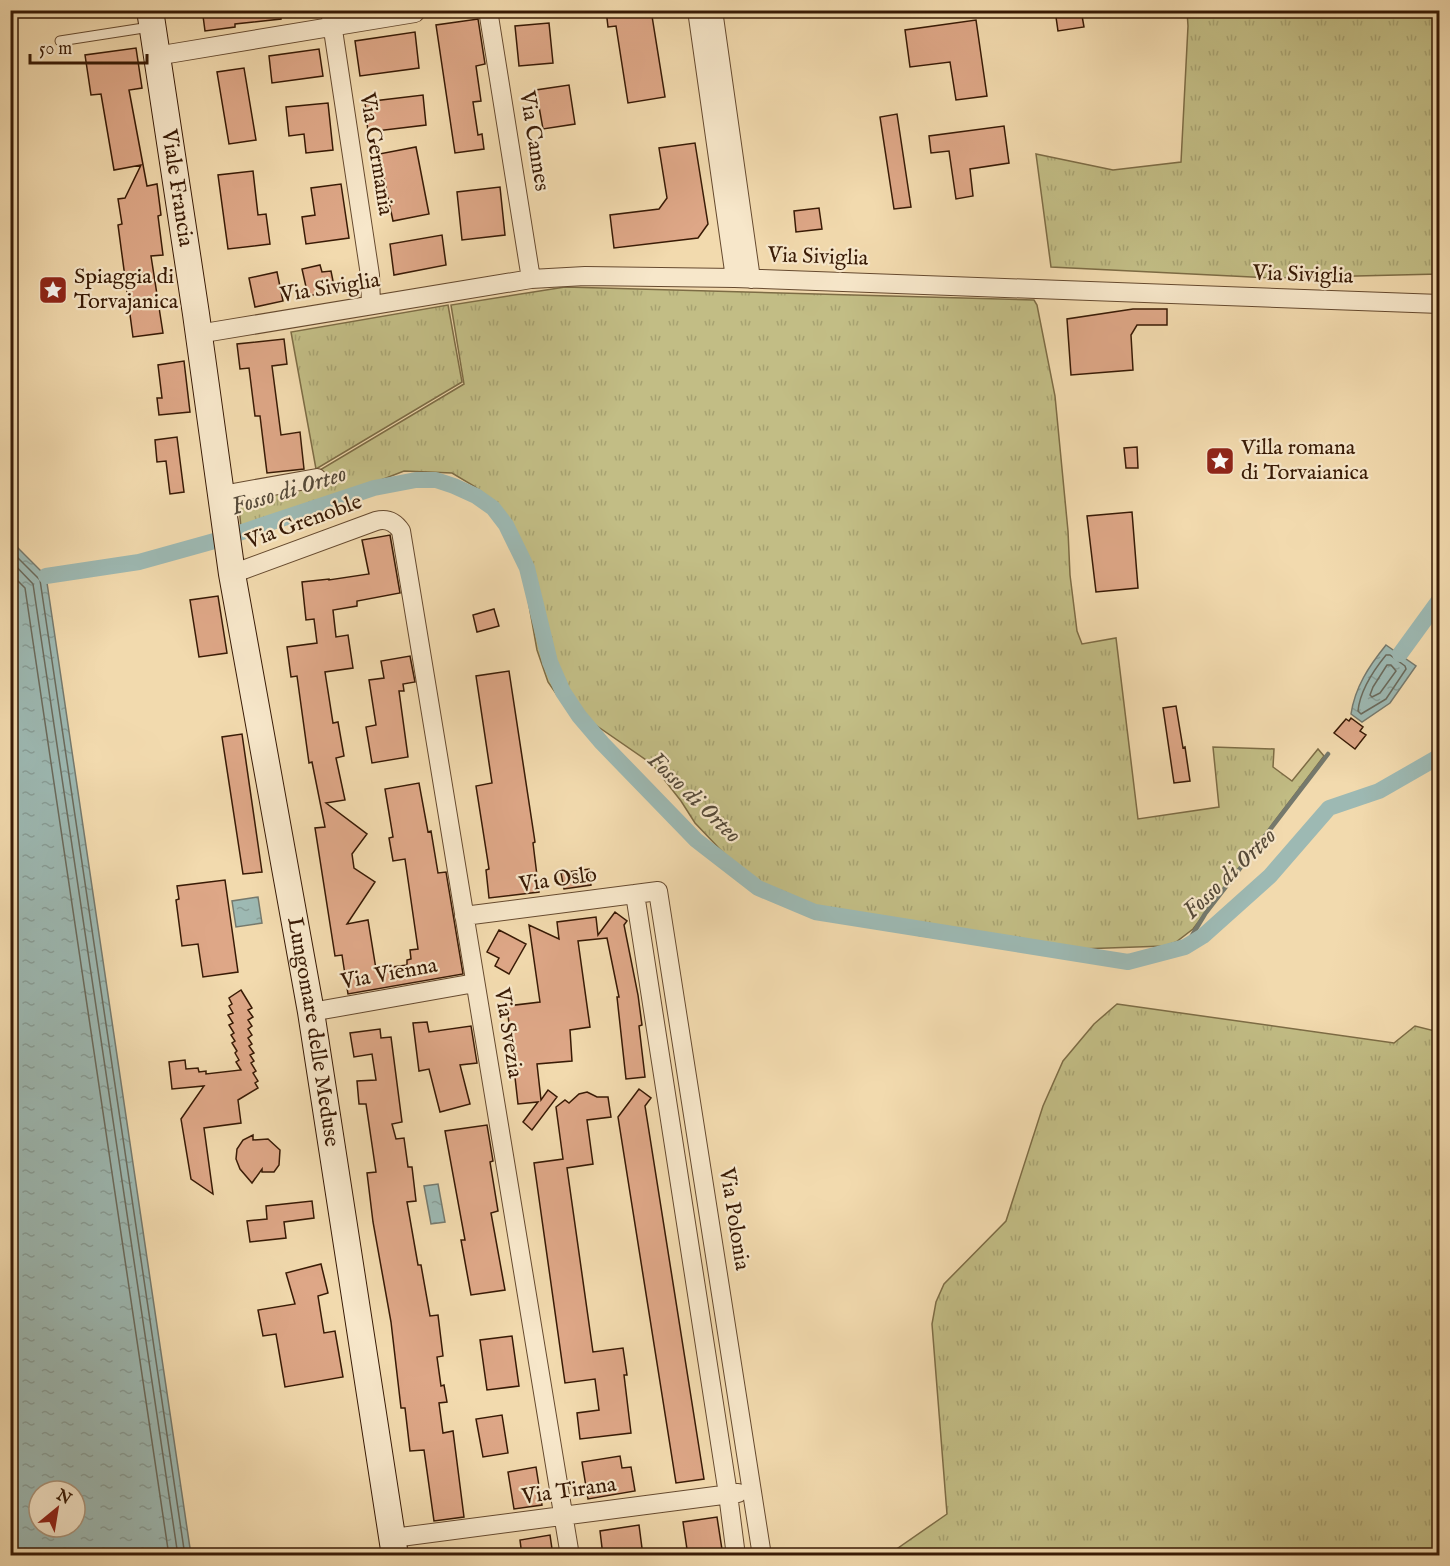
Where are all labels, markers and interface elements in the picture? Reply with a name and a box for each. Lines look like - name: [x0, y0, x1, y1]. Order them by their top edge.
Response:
- scale bar: [30, 27, 147, 65]
- text: 50 m: [39, 38, 72, 61]
- street label: Via Cannes: [512, 88, 556, 193]
- street label: Via Germania: [352, 90, 400, 218]
- street label: Viale Francia: [154, 126, 200, 249]
- street label: Via Siviglia: [766, 241, 869, 273]
- street label: Via Siviglia: [1251, 259, 1354, 291]
- place label: Spiaggia di Torvajanica: [74, 263, 179, 316]
- street label: Via Siviglia: [277, 266, 382, 310]
- place icon: Spiaggia di Torvajanica: [37, 274, 69, 306]
- place label: Villa romana di Torvaianica: [1240, 434, 1369, 487]
- place icon: Villa romana di Torvaianica: [1204, 445, 1236, 477]
- water label: Fosso di Orteo: [227, 459, 351, 523]
- street label: Via Grenoble: [241, 488, 366, 556]
- water label: Fosso di Orteo: [640, 745, 748, 851]
- water label: Fosso di Orteo: [1176, 821, 1284, 927]
- street label: Via Oslo: [516, 861, 599, 899]
- street label: Lungomare delle Meduse: [280, 915, 346, 1149]
- street label: Via Vienna: [337, 952, 440, 996]
- street label: Via Svezia: [487, 985, 529, 1081]
- street label: Via Polonia: [712, 1165, 756, 1273]
- street label: Via Tirana: [519, 1470, 619, 1512]
- north arrow: [27, 1479, 87, 1539]
- text: N: [52, 1485, 75, 1510]

